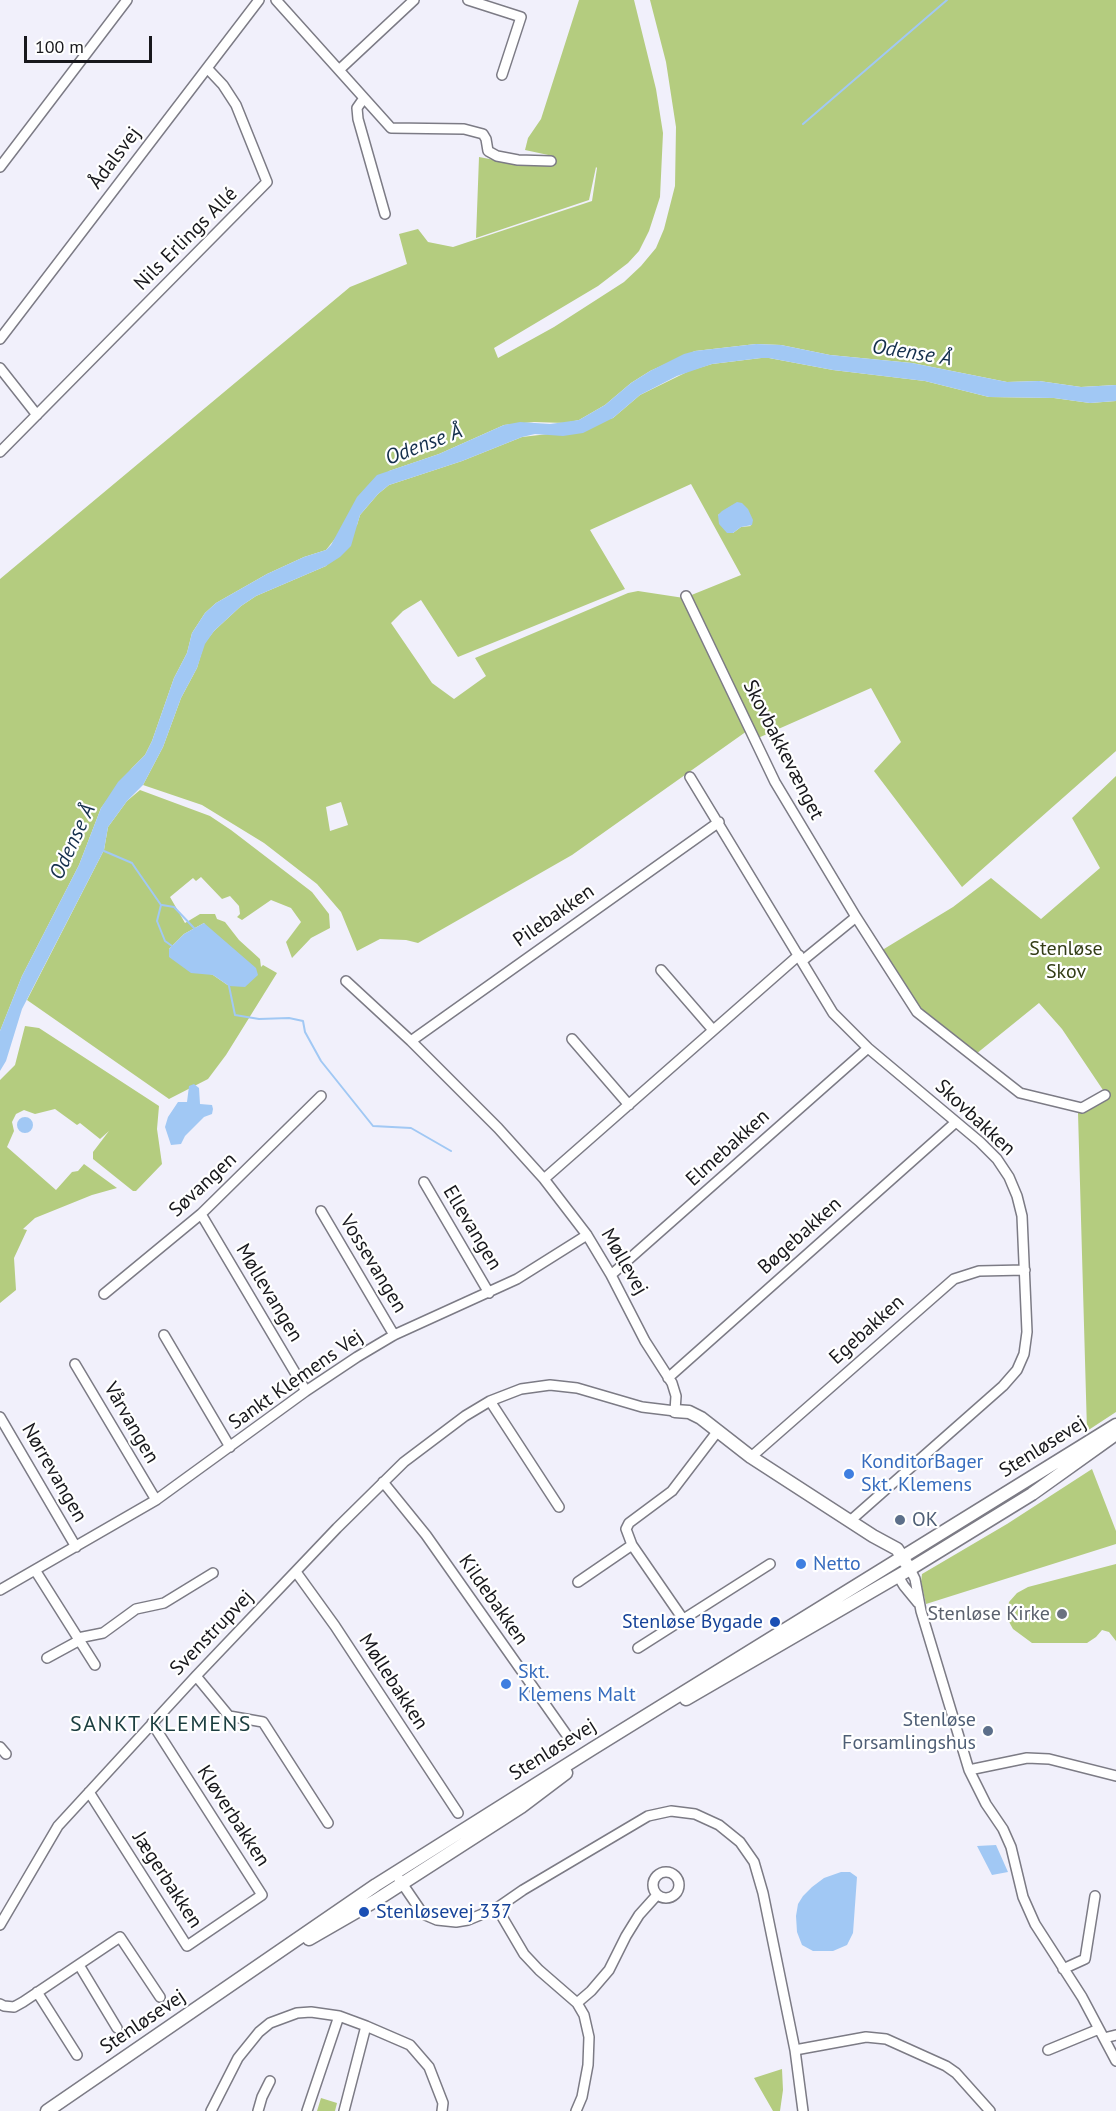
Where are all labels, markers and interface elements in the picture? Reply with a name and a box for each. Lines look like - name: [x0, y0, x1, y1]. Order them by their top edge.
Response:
- scale bar: [27, 24, 154, 62]
- text: 100 m: [35, 35, 84, 58]
- street label: Ådalsvej: [84, 122, 146, 194]
- street label: Nils Erlings Allé: [129, 182, 243, 296]
- water label: Odense Å: [870, 334, 954, 372]
- water label: Odense Å: [382, 419, 466, 471]
- street label: Skovbakkevænget: [737, 676, 829, 824]
- water label: Odense Å: [45, 800, 101, 884]
- street label: Pilebakken: [509, 879, 599, 953]
- park label: Stenløse Skov: [1029, 937, 1103, 984]
- street label: Skovbakken: [930, 1075, 1020, 1161]
- street label: Elmebakken: [681, 1104, 775, 1192]
- street label: Søvangen: [164, 1148, 242, 1222]
- street label: Ellevangen: [437, 1181, 507, 1275]
- street label: Bøgebakken: [753, 1192, 847, 1280]
- street label: Vossevangen: [334, 1211, 412, 1317]
- street label: Møllevej: [595, 1224, 653, 1300]
- street label: Møllevangen: [230, 1240, 308, 1346]
- street label: Egebakken: [825, 1290, 909, 1370]
- street label: Sankt Klemens Vej: [224, 1325, 368, 1435]
- street label: Vårvangen: [98, 1378, 164, 1468]
- street label: Stenløsevej: [995, 1411, 1091, 1483]
- street label: Nørrevangen: [16, 1419, 92, 1527]
- place label: KonditorBager Skt. Klemens: [861, 1450, 983, 1497]
- marker: KonditorBager Skt. Klemens: [842, 1467, 856, 1481]
- place label: OK: [912, 1508, 938, 1532]
- marker: OK: [893, 1513, 907, 1527]
- street label: Kildebakken: [453, 1550, 533, 1650]
- place label: Netto: [813, 1552, 861, 1576]
- marker: Netto: [794, 1557, 808, 1571]
- street label: Svenstrupvej: [165, 1585, 259, 1681]
- place label: Stenløse Kirke: [927, 1602, 1050, 1626]
- marker: Stenløse Kirke: [1055, 1607, 1069, 1621]
- place label: Stenløse Bygade: [622, 1610, 763, 1634]
- marker: Stenløse Bygade: [768, 1615, 782, 1629]
- street label: Møllebakken: [353, 1630, 433, 1734]
- place label: Skt. Klemens Malt: [518, 1660, 636, 1707]
- marker: Skt. Klemens Malt: [499, 1677, 513, 1691]
- place label: Stenløse Forsamlingshus: [842, 1708, 976, 1755]
- district label: SANKT KLEMENS: [70, 1712, 252, 1738]
- street label: Stenløsevej: [505, 1714, 601, 1786]
- marker: Stenløse Forsamlingshus: [981, 1724, 995, 1738]
- street label: Kløverbakken: [191, 1761, 275, 1871]
- street label: Jægerbakken: [127, 1827, 207, 1933]
- place label: Stenløsevej 337: [376, 1900, 512, 1924]
- marker: Stenløsevej 337: [357, 1905, 371, 1919]
- street label: Stenløsevej: [96, 1985, 190, 2059]

